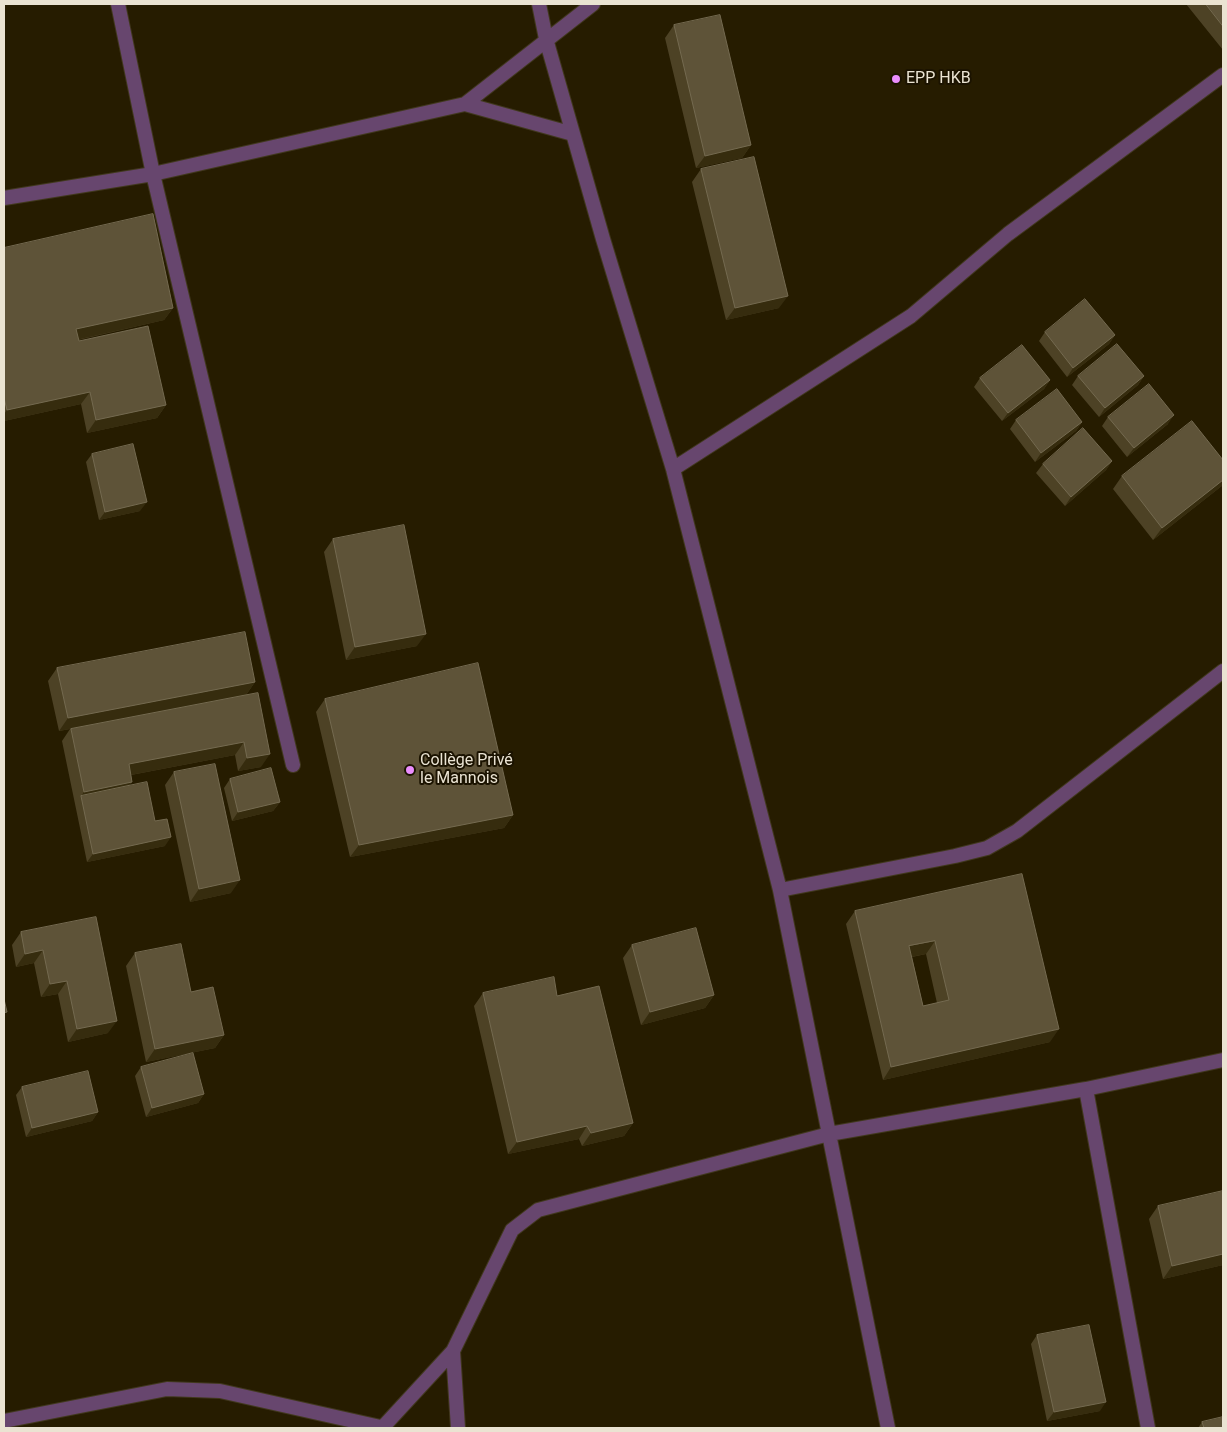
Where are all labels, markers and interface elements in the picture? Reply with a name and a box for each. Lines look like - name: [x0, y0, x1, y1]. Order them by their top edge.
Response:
- place label: EPP HKB: [906, 69, 971, 89]
- marker: EPP HKB: [890, 73, 902, 85]
- place label: Collège Privé le Mannois: [420, 751, 513, 789]
- marker: Collège Privé le Mannois: [404, 764, 416, 776]

